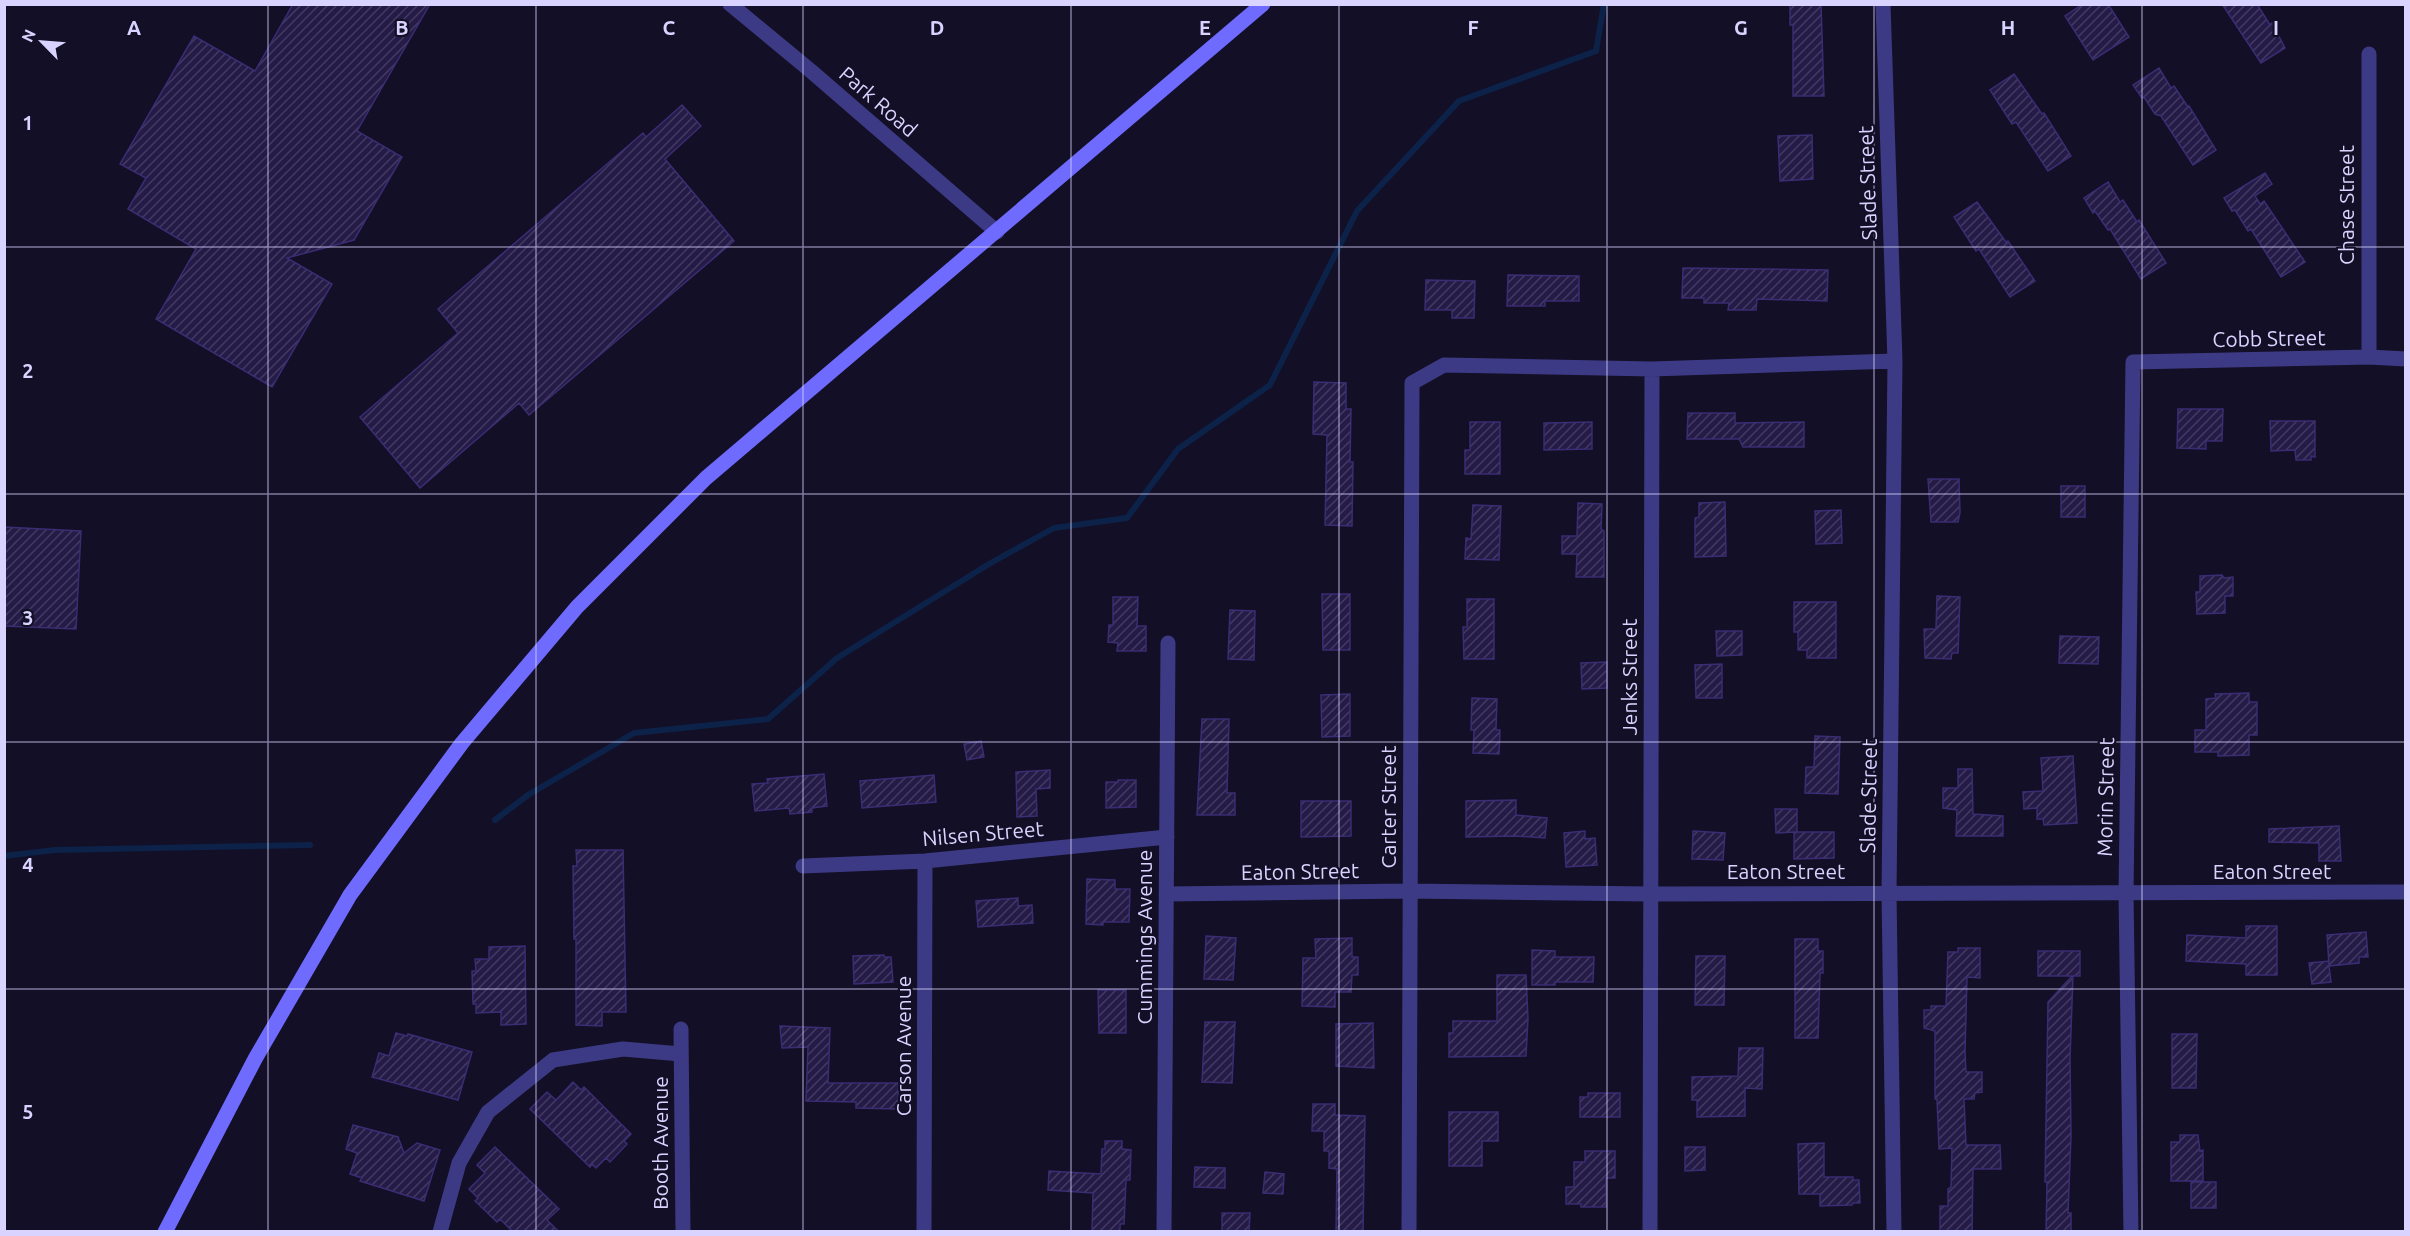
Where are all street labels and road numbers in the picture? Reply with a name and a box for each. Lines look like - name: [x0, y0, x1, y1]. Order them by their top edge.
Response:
- street label: Park Road: [835, 61, 922, 141]
- street label: Slade Street: [1853, 125, 1881, 241]
- street label: Chase Street: [2334, 145, 2358, 265]
- street label: Cobb Street: [2212, 325, 2326, 351]
- street label: Jenks Street: [1617, 618, 1641, 736]
- street label: Morin Street: [2092, 737, 2118, 857]
- street label: Slade Street: [1855, 738, 1881, 854]
- street label: Carter Street: [1376, 746, 1400, 868]
- street label: Nilsen Street: [921, 816, 1045, 850]
- street label: Cummings Avenue: [1132, 850, 1156, 1024]
- street label: Eaton Street: [1241, 858, 1359, 884]
- street label: Eaton Street: [1727, 859, 1845, 883]
- street label: Eaton Street: [2213, 859, 2331, 883]
- street label: Carson Avenue: [891, 976, 915, 1116]
- street label: Booth Avenue: [648, 1076, 672, 1210]

